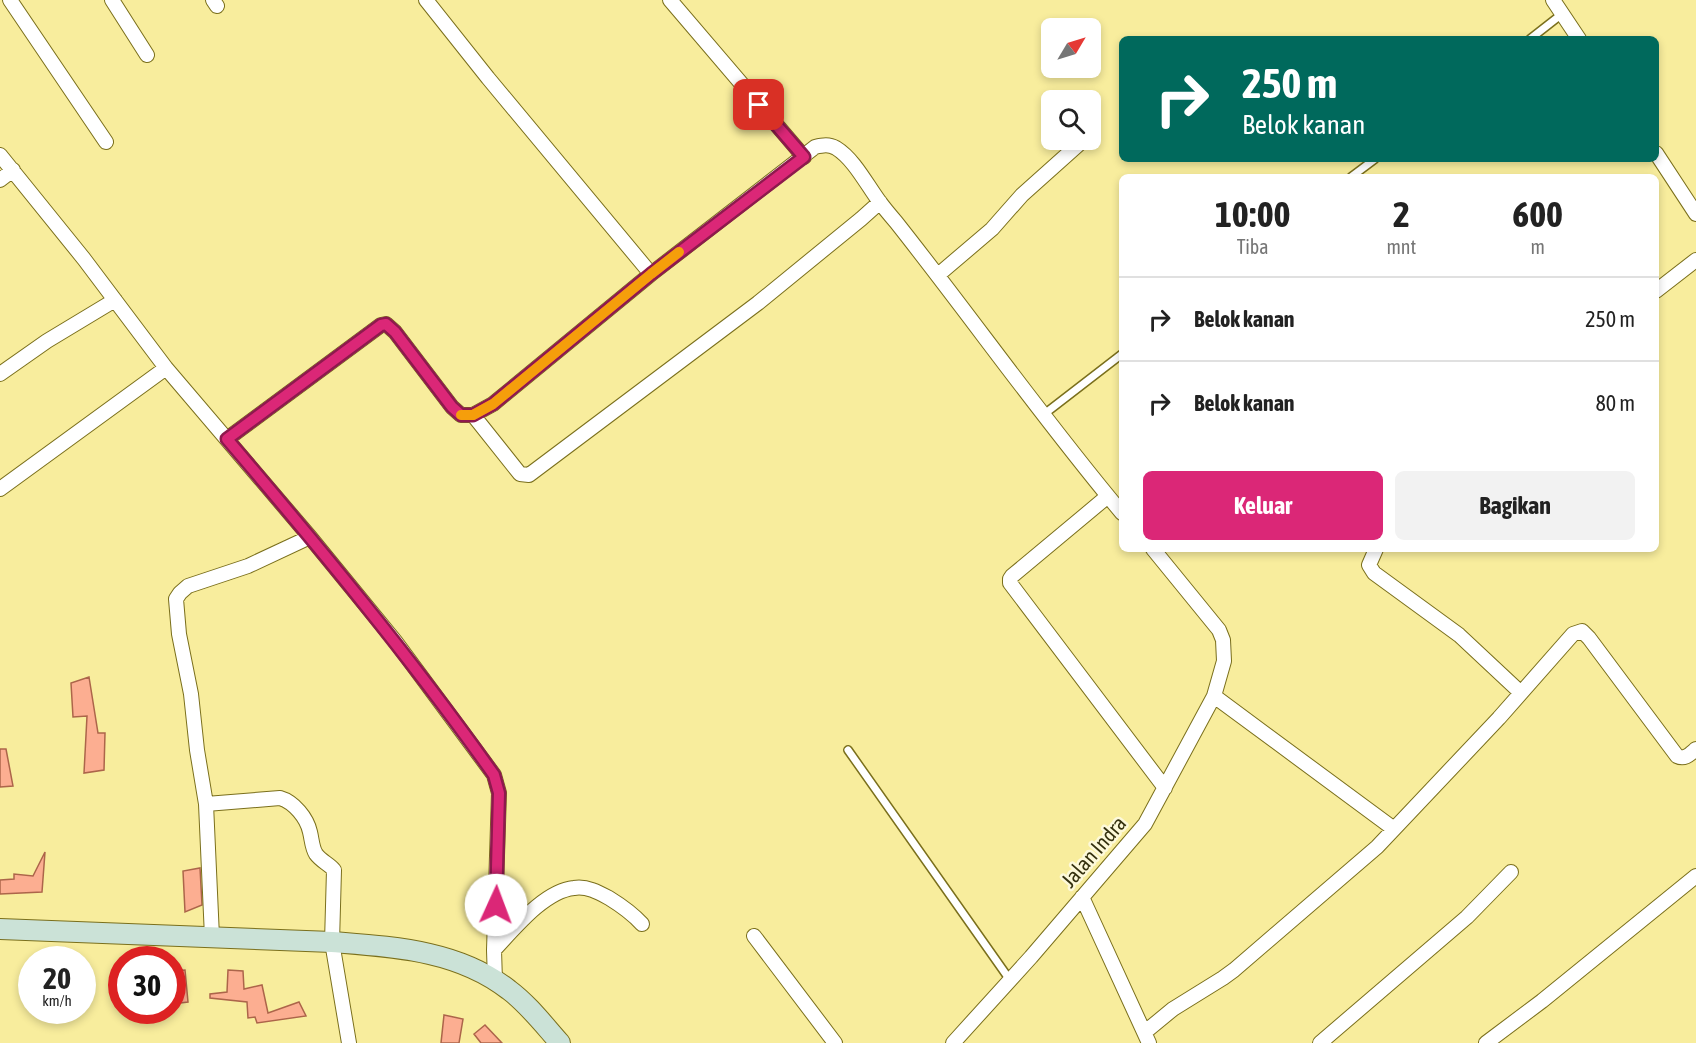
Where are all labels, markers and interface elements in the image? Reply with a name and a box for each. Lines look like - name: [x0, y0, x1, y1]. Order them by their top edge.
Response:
- north arrow: [1041, 18, 1101, 78]
- map controls: [1041, 18, 1101, 150]
- text: 250 m: [1242, 59, 1337, 107]
- icon: right: [1143, 60, 1221, 138]
- pin: [733, 79, 784, 130]
- icon: arrive: [742, 88, 775, 121]
- button: search: [1041, 90, 1101, 150]
- text: Belok kanan: [1242, 109, 1365, 140]
- text: 10:00: [1215, 193, 1290, 235]
- text: 2: [1393, 193, 1410, 235]
- text: 600: [1512, 193, 1563, 235]
- text: Tiba: [1237, 235, 1269, 258]
- text: mnt: [1386, 235, 1416, 258]
- text: m: [1530, 235, 1545, 258]
- icon: right: [1143, 303, 1176, 336]
- text: Belok kanan: [1194, 306, 1295, 332]
- text: 250 m: [1585, 306, 1635, 332]
- icon: right: [1143, 387, 1176, 420]
- text: Belok kanan: [1194, 390, 1295, 416]
- text: 80 m: [1595, 390, 1635, 416]
- button: Keluar: [1143, 471, 1383, 540]
- button: Bagikan: [1395, 471, 1635, 540]
- street label: Jalan Indra: [1056, 811, 1130, 892]
- position arrow: [464, 873, 528, 937]
- speed limit sign: 30: [108, 946, 186, 1024]
- text: 20: [43, 961, 71, 995]
- text: km/h: [42, 992, 72, 1009]

